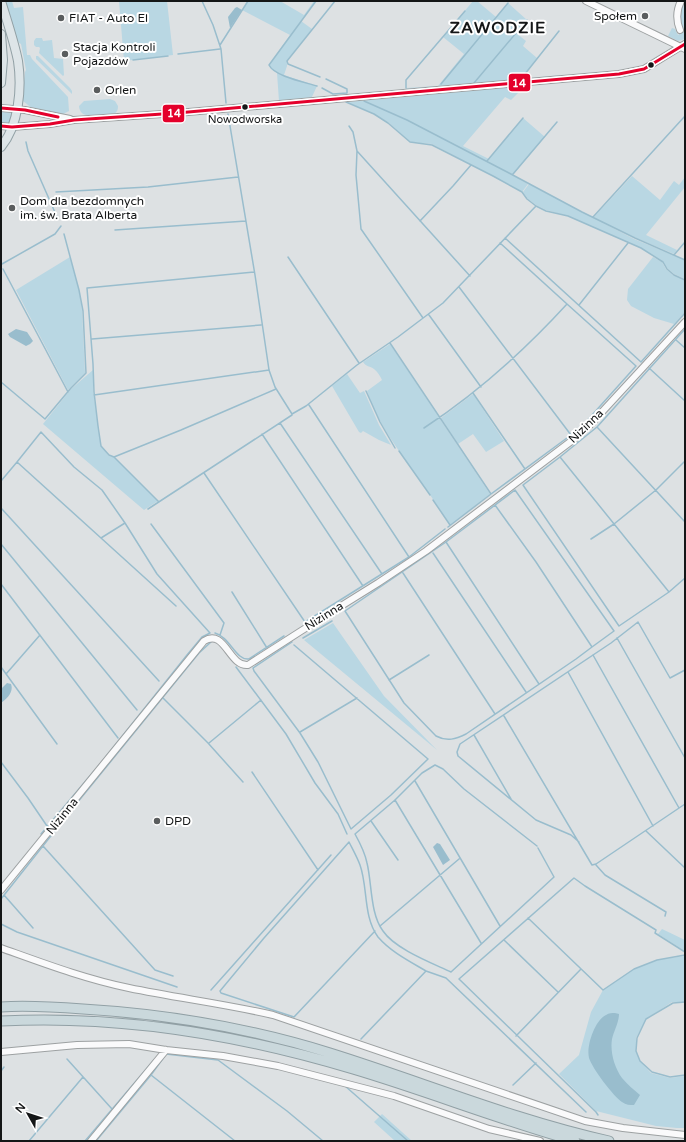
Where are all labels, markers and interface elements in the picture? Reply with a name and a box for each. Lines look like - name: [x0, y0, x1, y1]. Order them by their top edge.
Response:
- place label: Społem: [594, 9, 637, 23]
- place label: FIAT - Auto El: [69, 11, 148, 25]
- marker: Społem: [640, 11, 650, 21]
- marker: FIAT - Auto El: [56, 13, 66, 23]
- district label: ZAWODZIE: [450, 18, 546, 38]
- place label: Stacja Kontroli Pojazdów: [73, 40, 156, 68]
- marker: Stacja Kontroli Pojazdów: [60, 49, 70, 59]
- unlabelled marker: [646, 60, 656, 70]
- line badge: 14: [508, 73, 531, 92]
- text: 14: [512, 77, 526, 90]
- place label: Orlen: [105, 83, 136, 97]
- marker: Orlen: [92, 85, 102, 95]
- marker: Nowodworska: [240, 102, 250, 112]
- line badge: 14: [162, 104, 185, 123]
- text: 14: [167, 107, 181, 120]
- place label: Nowodworska: [208, 113, 282, 126]
- place label: Dom dla bezdomnych im. św. Brata Alberta: [20, 194, 144, 222]
- marker: Dom dla bezdomnych im. św. Brata Alberta: [7, 203, 17, 213]
- street label: Nizinna: [566, 406, 606, 446]
- street label: Nizinna: [302, 599, 346, 633]
- street label: Nizinna: [43, 795, 81, 837]
- place label: DPD: [165, 814, 191, 828]
- marker: DPD: [152, 816, 162, 826]
- north arrow: [8, 1094, 48, 1134]
- text: N: [13, 1100, 28, 1116]

